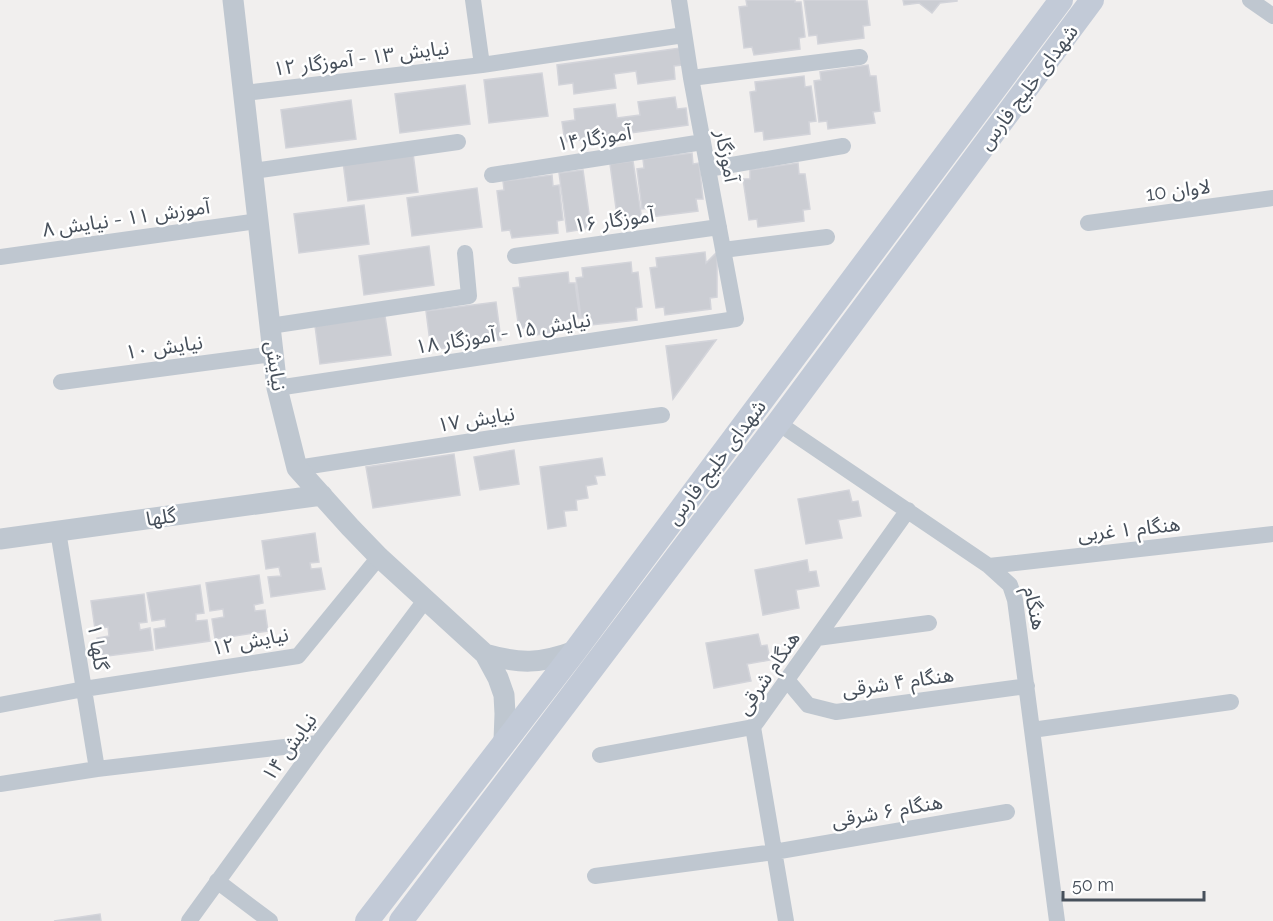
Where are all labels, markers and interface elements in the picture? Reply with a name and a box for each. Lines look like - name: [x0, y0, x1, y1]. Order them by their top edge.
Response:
- street label: شهدای خلیج فارس: [973, 20, 1085, 156]
- street label: نیایش ۱۳ - آموزگار ۱۲: [272, 35, 450, 81]
- street label: آموزگار۱۴: [555, 120, 634, 156]
- street label: آموزگار: [710, 127, 744, 185]
- street label: لاوان 10: [1144, 174, 1212, 206]
- street label: آموزش ۱۱ - نیایش ۸: [41, 194, 212, 242]
- street label: آموزگار ۱۶: [572, 202, 657, 237]
- street label: نیایش ۱۵ - آموزگار ۱۸: [414, 307, 592, 359]
- street label: نیایش ۱۰: [124, 330, 204, 364]
- street label: نیایش: [261, 340, 291, 392]
- street label: شهدای خلیج فارس: [661, 395, 773, 531]
- street label: نیایش ۱۷: [436, 401, 516, 437]
- street label: گلها: [144, 503, 178, 531]
- street label: هنگام ۱ غربی: [1076, 512, 1182, 549]
- street label: هنگام: [1015, 584, 1052, 633]
- street label: گلها ۱: [82, 622, 114, 673]
- street label: نیایش ۱۲: [209, 622, 291, 660]
- street label: هنگام شرقی: [731, 627, 807, 721]
- street label: هنگام ۴ شرقی: [841, 662, 956, 705]
- street label: نیایش ۱۴: [256, 708, 322, 786]
- street label: هنگام ۶ شرقی: [830, 789, 945, 836]
- scale bar: [1063, 864, 1204, 902]
- text: 50 m: [1072, 874, 1114, 895]

